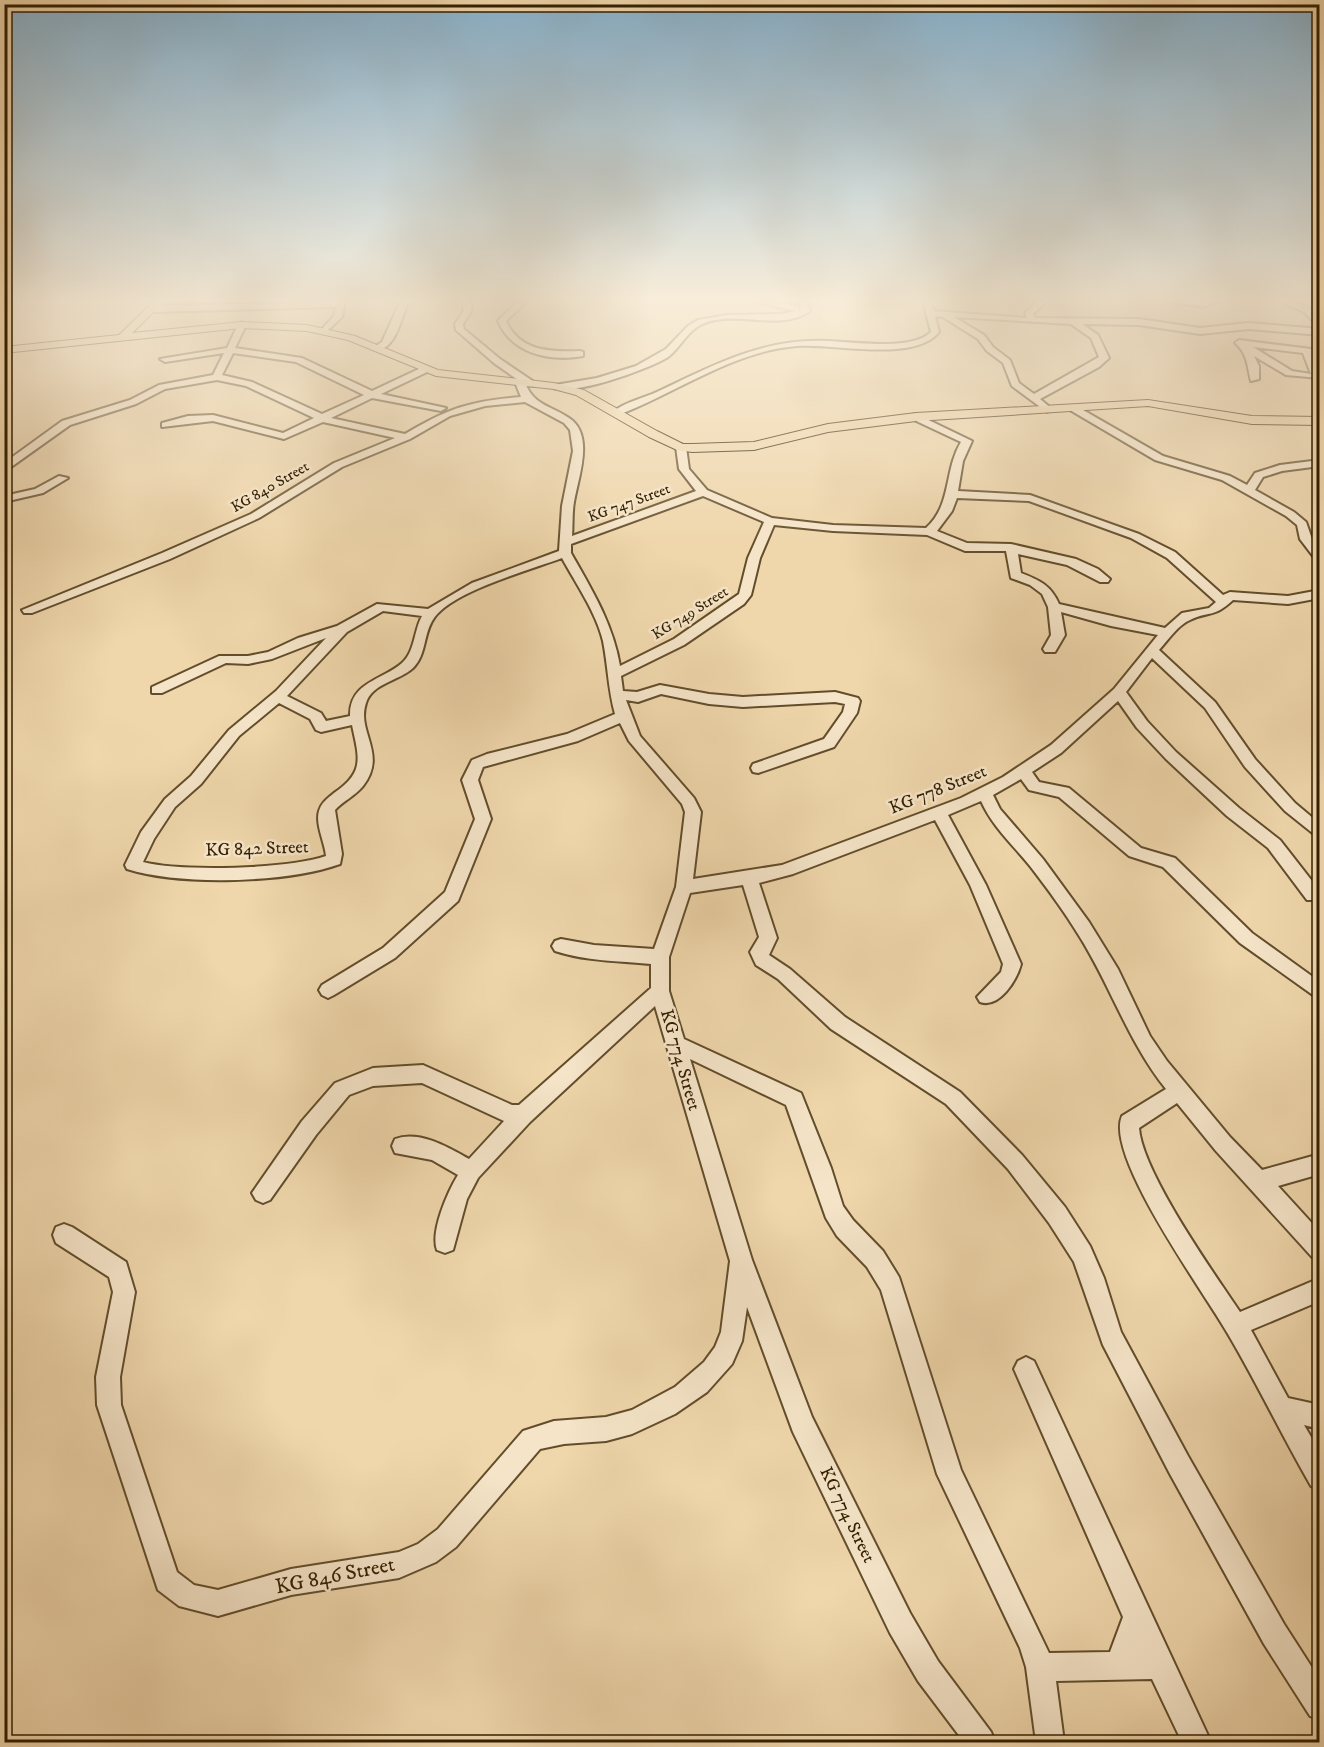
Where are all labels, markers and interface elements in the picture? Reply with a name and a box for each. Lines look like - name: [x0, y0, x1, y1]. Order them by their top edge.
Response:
- street label: KG 840 Street: [228, 457, 313, 517]
- street label: KG 747 Street: [585, 479, 673, 527]
- street label: KG 749 Street: [648, 582, 732, 644]
- street label: KG 778 Street: [886, 760, 990, 820]
- street label: KG 842 Street: [205, 836, 309, 862]
- street label: KG 774 Street: [655, 1007, 705, 1113]
- street label: KG 774 Street: [814, 1463, 880, 1567]
- street label: KG 846 Street: [273, 1552, 397, 1600]

